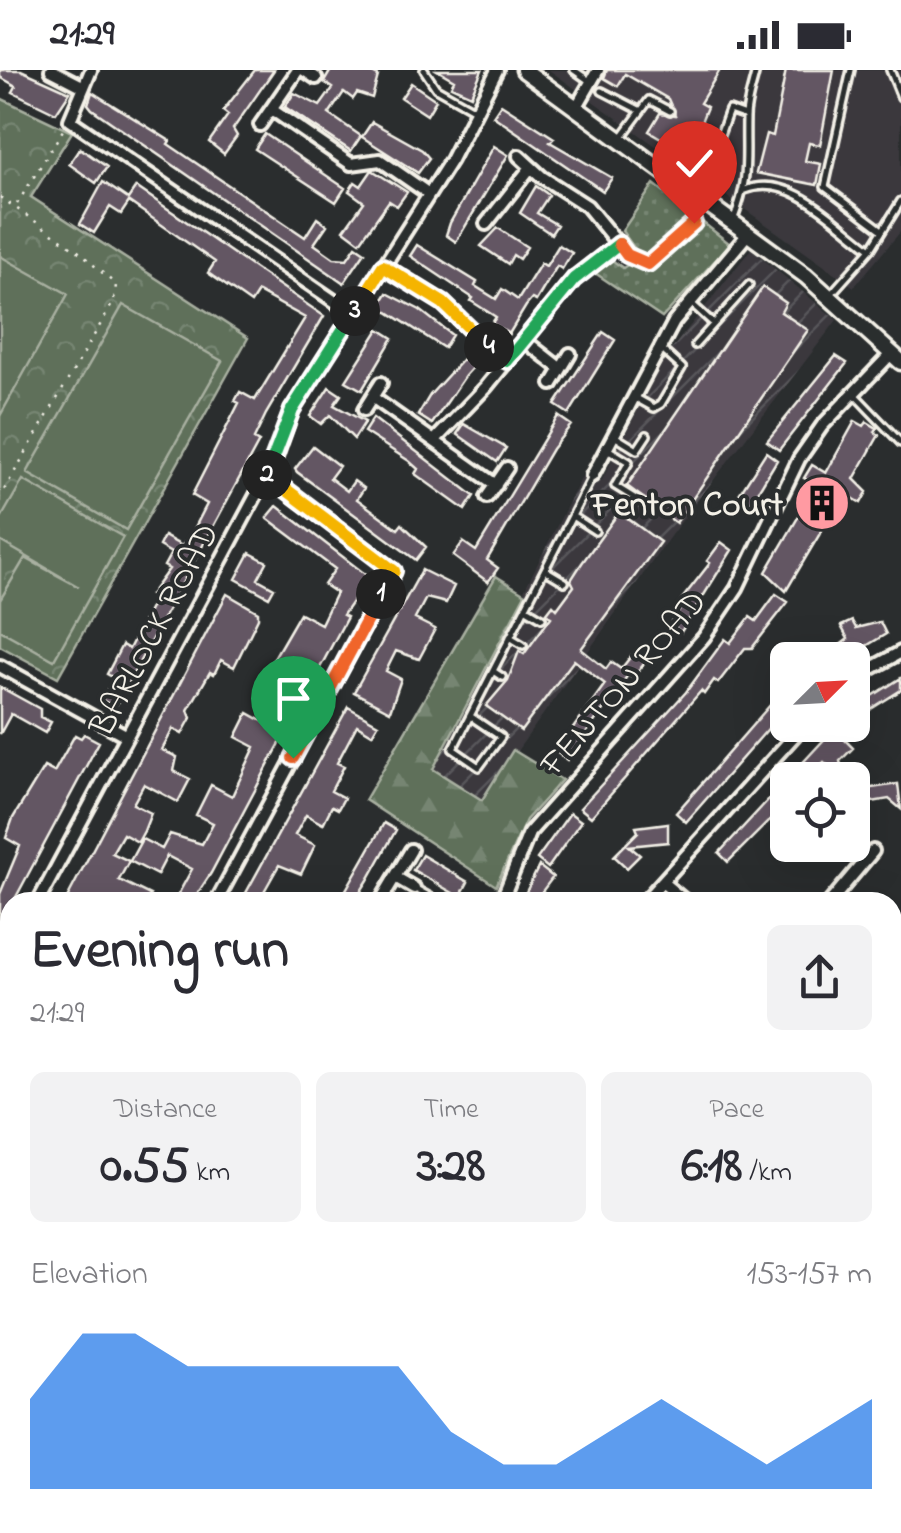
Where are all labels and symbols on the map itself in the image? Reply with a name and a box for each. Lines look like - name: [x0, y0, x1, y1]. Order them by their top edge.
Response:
- pin: [652, 121, 737, 224]
- pin: 3: [330, 286, 380, 336]
- pin: 4: [464, 322, 514, 372]
- pin: 2: [242, 450, 292, 500]
- building icon: Fenton Court: [792, 473, 852, 533]
- place label: Fenton Court: [589, 481, 783, 532]
- street label: BARLOCK ROAD: [78, 515, 234, 747]
- pin: 1: [356, 569, 406, 619]
- street label: FENTON ROAD: [528, 580, 720, 790]
- north arrow: [770, 642, 870, 742]
- pin: [251, 656, 336, 759]

